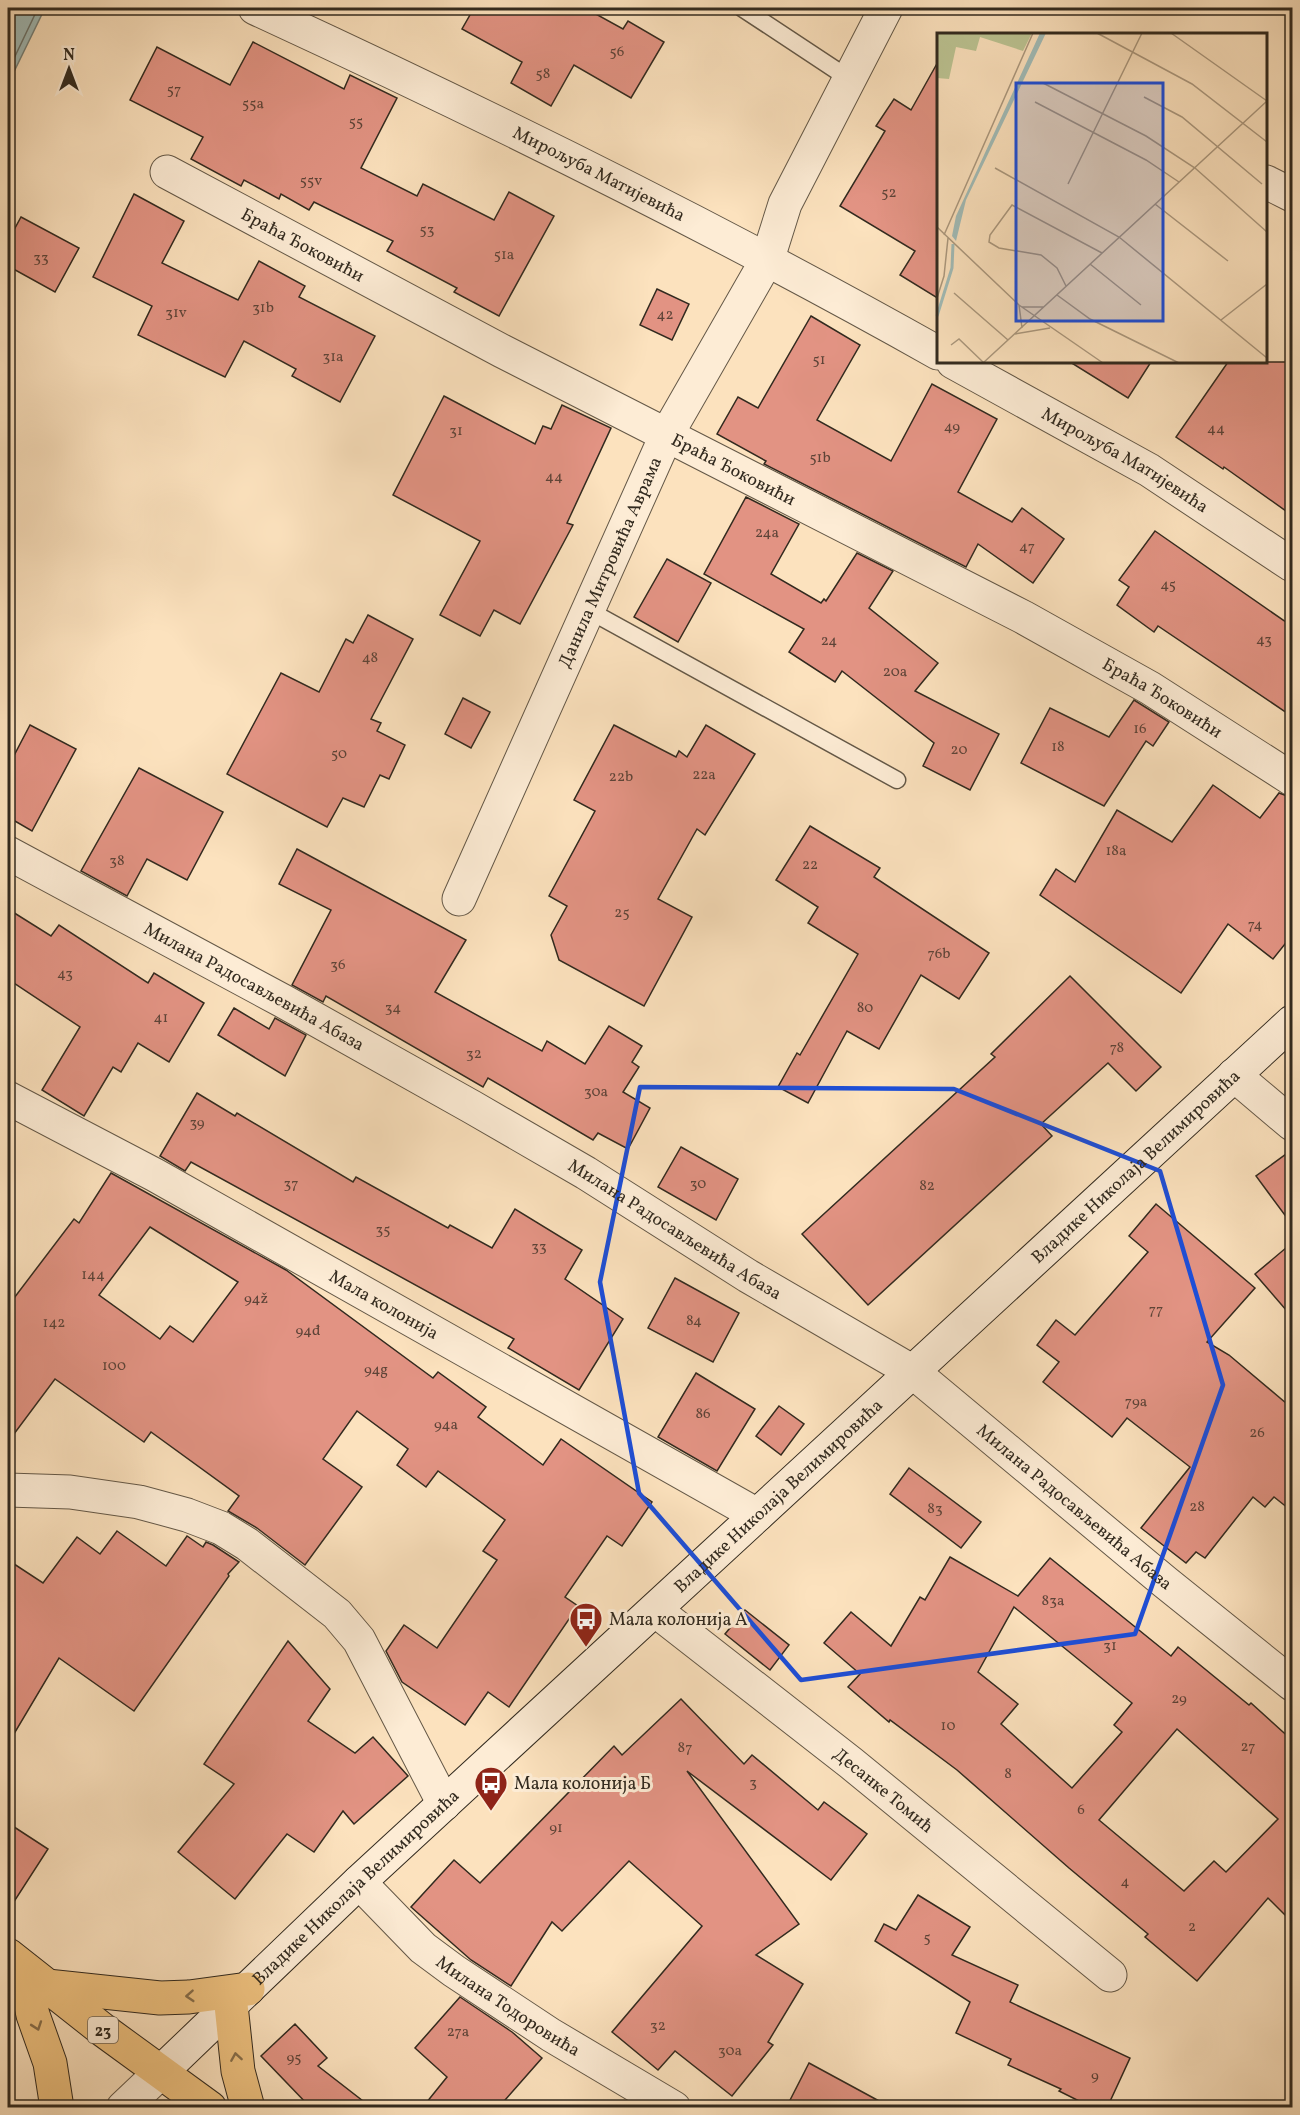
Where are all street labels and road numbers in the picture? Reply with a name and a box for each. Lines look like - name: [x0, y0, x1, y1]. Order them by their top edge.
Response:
- street label: Мирољуба Матијевића: [508, 121, 689, 229]
- street label: Браћа Ђоковићи: [236, 203, 368, 289]
- street label: Мирољуба Матијевића: [1036, 402, 1213, 520]
- street label: Браћа Ђоковићи: [666, 428, 800, 513]
- street label: Данила Митровића Аврама: [553, 453, 669, 672]
- street label: Браћа Ђоковићи: [1097, 653, 1227, 745]
- street label: Милана Радосављевића Абаза: [139, 917, 368, 1058]
- street label: Владике Николаја Велимировића: [1026, 1065, 1247, 1270]
- street label: Милана Радосављевића Абаза: [563, 1154, 786, 1307]
- street label: Мала колонија: [324, 1265, 443, 1347]
- street label: Владике Николаја Велимировића: [669, 1394, 889, 1600]
- street label: Милана Радосављевића Абаза: [970, 1419, 1177, 1597]
- street label: Десанке Томић: [827, 1742, 939, 1840]
- street label: Владике Николаја Велимировића: [247, 1784, 466, 1992]
- street label: Милана Тодоровића: [430, 1951, 584, 2063]
- road number: 23: [88, 2017, 118, 2043]

